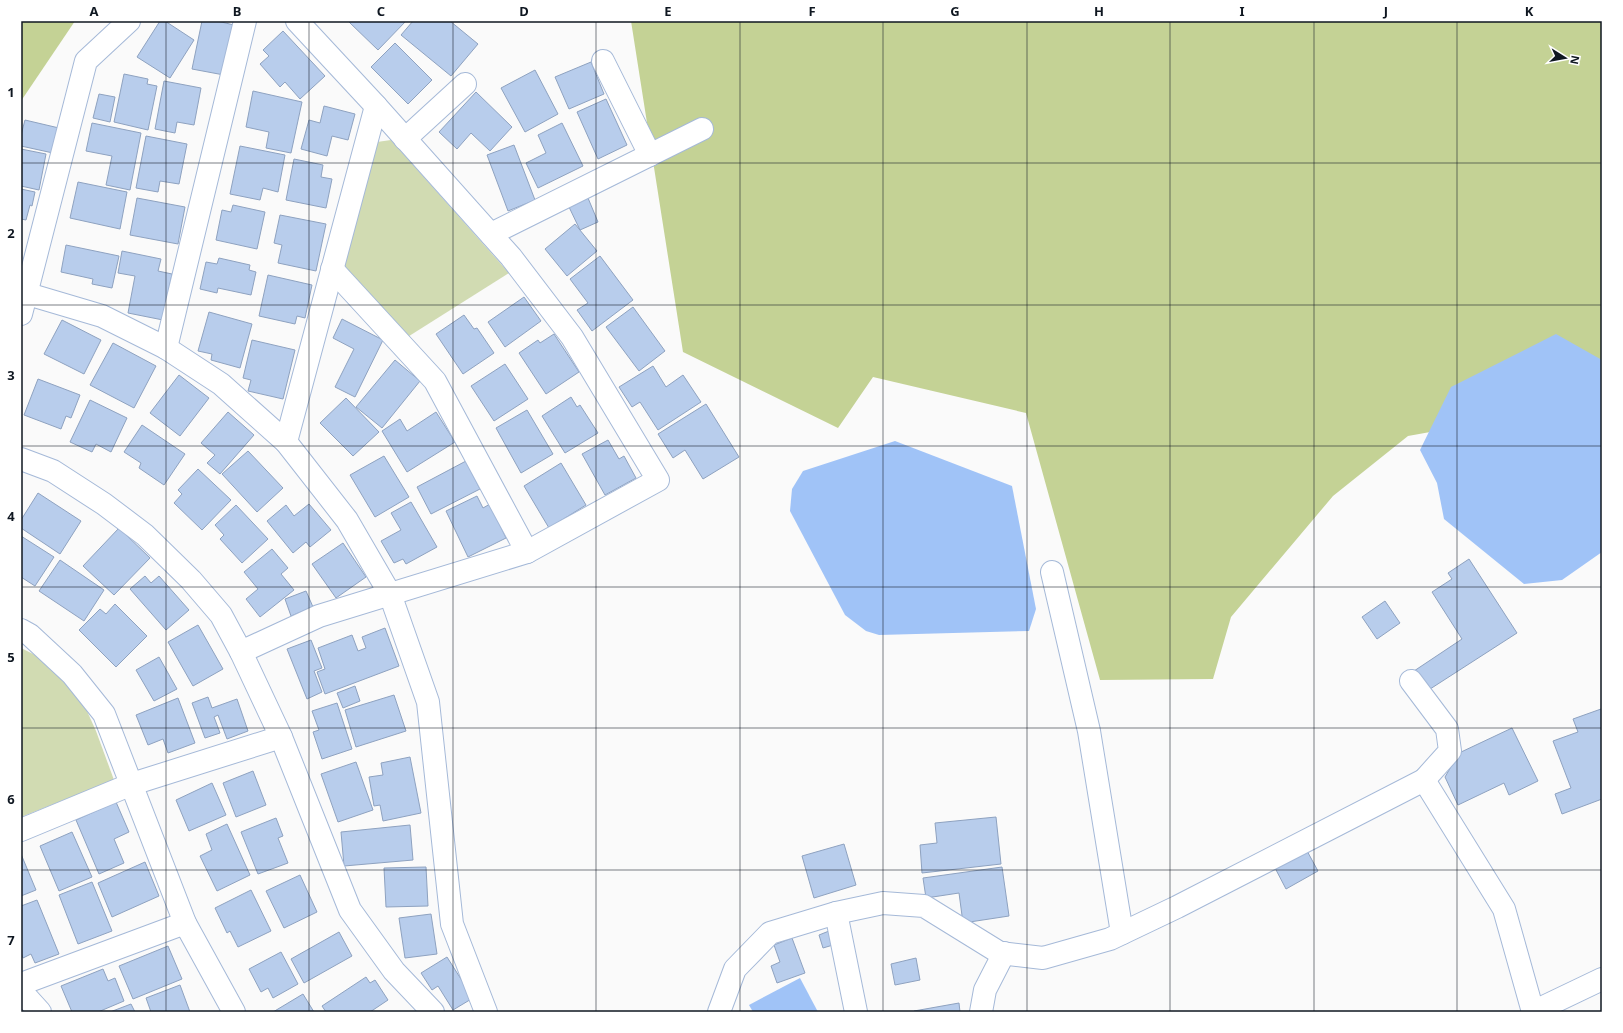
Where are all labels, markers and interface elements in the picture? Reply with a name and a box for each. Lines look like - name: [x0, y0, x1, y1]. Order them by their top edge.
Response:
- text: A: [90, 2, 99, 20]
- text: B: [233, 2, 241, 20]
- text: C: [377, 2, 385, 20]
- text: D: [519, 2, 529, 20]
- text: E: [664, 2, 672, 20]
- text: F: [808, 2, 816, 20]
- text: G: [950, 2, 960, 20]
- text: H: [1094, 2, 1104, 20]
- text: I: [1239, 2, 1245, 20]
- text: J: [1383, 2, 1388, 20]
- text: K: [1525, 2, 1534, 20]
- north arrow: [1545, 38, 1585, 78]
- text: N: [1567, 54, 1584, 66]
- text: 1: [7, 83, 15, 101]
- text: 2: [7, 224, 15, 242]
- text: 3: [7, 366, 15, 384]
- text: 4: [7, 507, 15, 525]
- text: 5: [7, 648, 15, 666]
- text: 6: [7, 790, 15, 808]
- text: 7: [7, 931, 15, 949]

